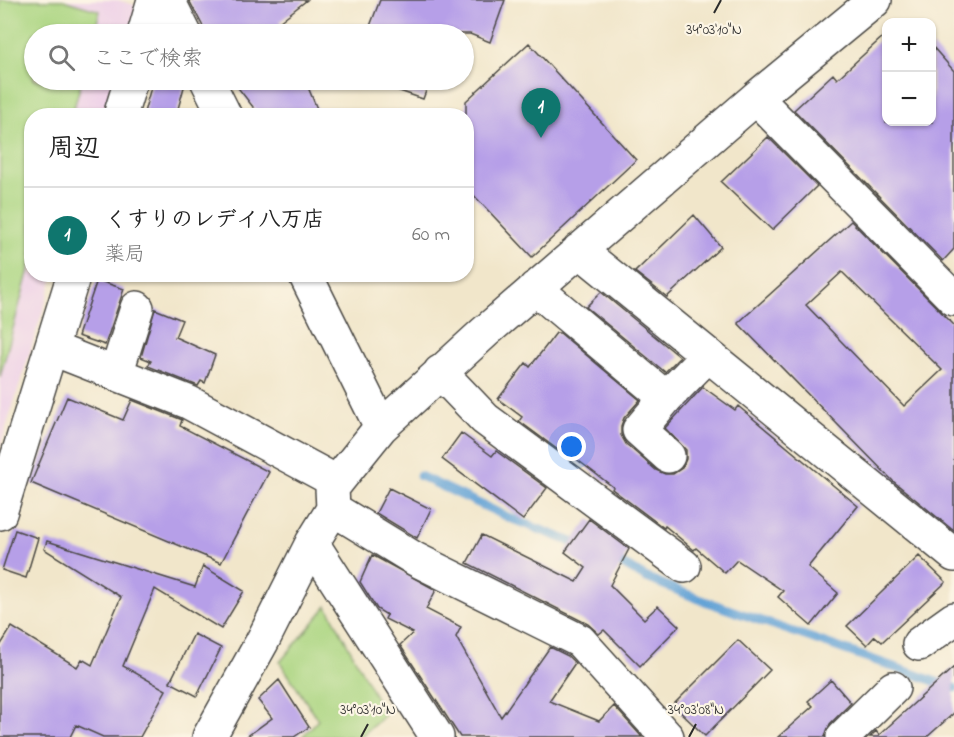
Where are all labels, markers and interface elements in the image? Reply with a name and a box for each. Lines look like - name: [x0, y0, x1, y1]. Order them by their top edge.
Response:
- map controls: [882, 18, 936, 126]
- button: +: [882, 18, 936, 72]
- text: 34°03'10"N: [686, 19, 742, 41]
- search box: [24, 24, 474, 90]
- icon: search: [45, 41, 78, 74]
- text: ここで検索: [93, 44, 203, 76]
- button: −: [882, 72, 936, 126]
- pin: 1: [522, 88, 560, 138]
- text: 周辺: [48, 131, 100, 169]
- text: くすりのレデイ八万店: [105, 205, 325, 237]
- text: 1: [64, 221, 71, 250]
- text: 60 m: [412, 221, 450, 250]
- text: 薬局: [105, 241, 145, 270]
- your location: [557, 432, 586, 461]
- text: 34°03'10"N: [340, 699, 396, 721]
- text: 34°03'08"N: [668, 699, 724, 721]

